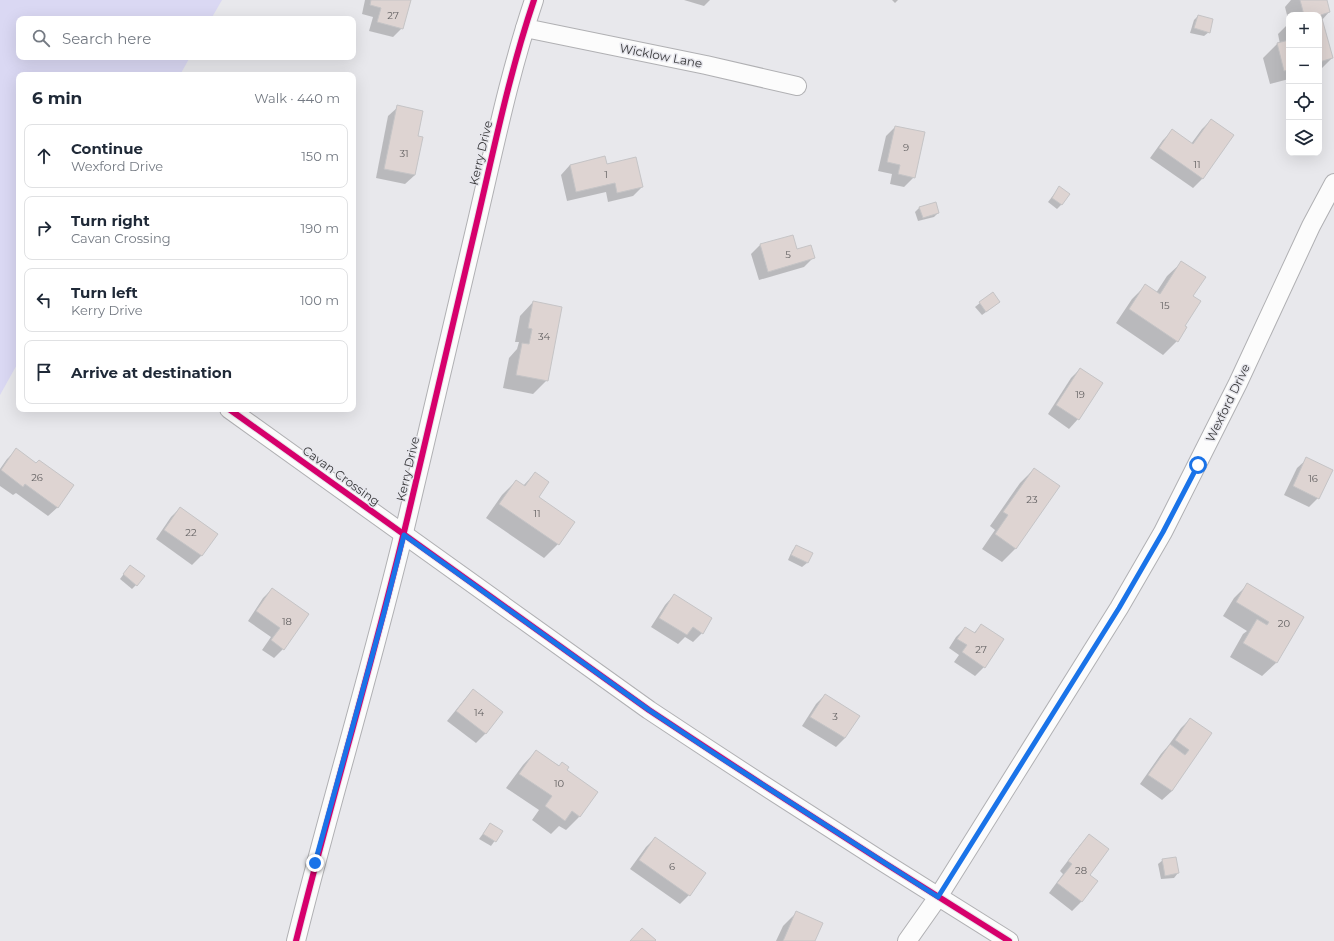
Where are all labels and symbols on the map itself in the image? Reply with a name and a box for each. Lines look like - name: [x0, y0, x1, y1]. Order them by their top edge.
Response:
- house number: 27: [387, 9, 399, 22]
- street label: Wicklow Lane: [618, 40, 704, 71]
- street label: Kerry Drive: [466, 119, 495, 187]
- house number: 9: [903, 141, 909, 154]
- house number: 31: [399, 147, 409, 160]
- house number: 11: [1193, 158, 1201, 171]
- house number: 1: [604, 168, 608, 181]
- house number: 5: [785, 248, 791, 261]
- house number: 15: [1160, 299, 1170, 312]
- house number: 34: [538, 330, 551, 343]
- street label: Wexford Drive: [1202, 361, 1253, 444]
- house number: 19: [1075, 388, 1085, 401]
- street label: Kerry Drive: [393, 435, 422, 503]
- street label: Cavan Crossing: [300, 443, 383, 509]
- route start: [1189, 456, 1207, 474]
- house number: 26: [31, 471, 43, 484]
- house number: 16: [1308, 472, 1318, 485]
- house number: 23: [1026, 493, 1038, 506]
- house number: 11: [533, 507, 541, 520]
- house number: 22: [185, 526, 197, 539]
- house number: 18: [282, 615, 292, 628]
- house number: 20: [1278, 617, 1291, 630]
- house number: 27: [975, 643, 987, 656]
- house number: 14: [474, 706, 484, 719]
- house number: 3: [832, 710, 838, 723]
- house number: 10: [554, 777, 564, 790]
- route end: [306, 854, 324, 872]
- house number: 6: [669, 860, 675, 873]
- house number: 28: [1075, 864, 1087, 877]

